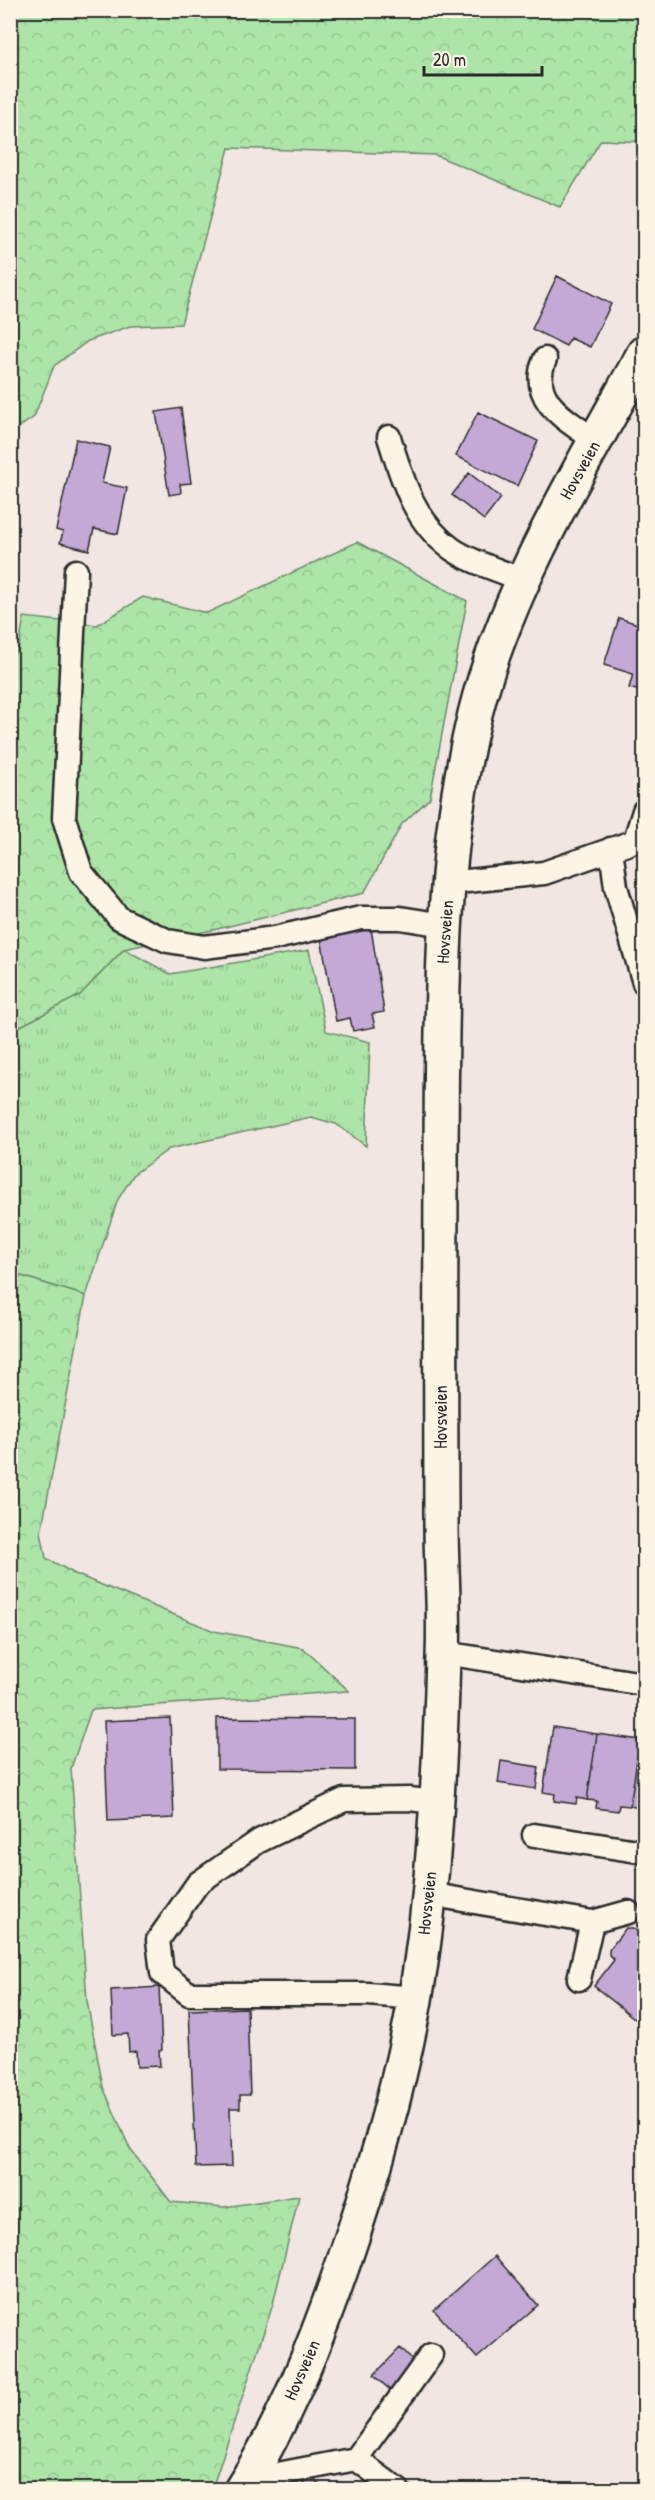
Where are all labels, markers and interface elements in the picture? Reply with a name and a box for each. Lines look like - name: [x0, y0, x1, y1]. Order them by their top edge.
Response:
- scale bar: [424, 39, 542, 77]
- text: 20 m: [433, 47, 466, 72]
- street label: Hovsveien: [553, 436, 606, 504]
- street label: Hovsveien: [430, 899, 459, 965]
- street label: Hovsveien: [428, 1385, 453, 1449]
- street label: Hovsveien: [411, 1870, 442, 1936]
- street label: Hovsveien: [277, 2336, 326, 2404]

